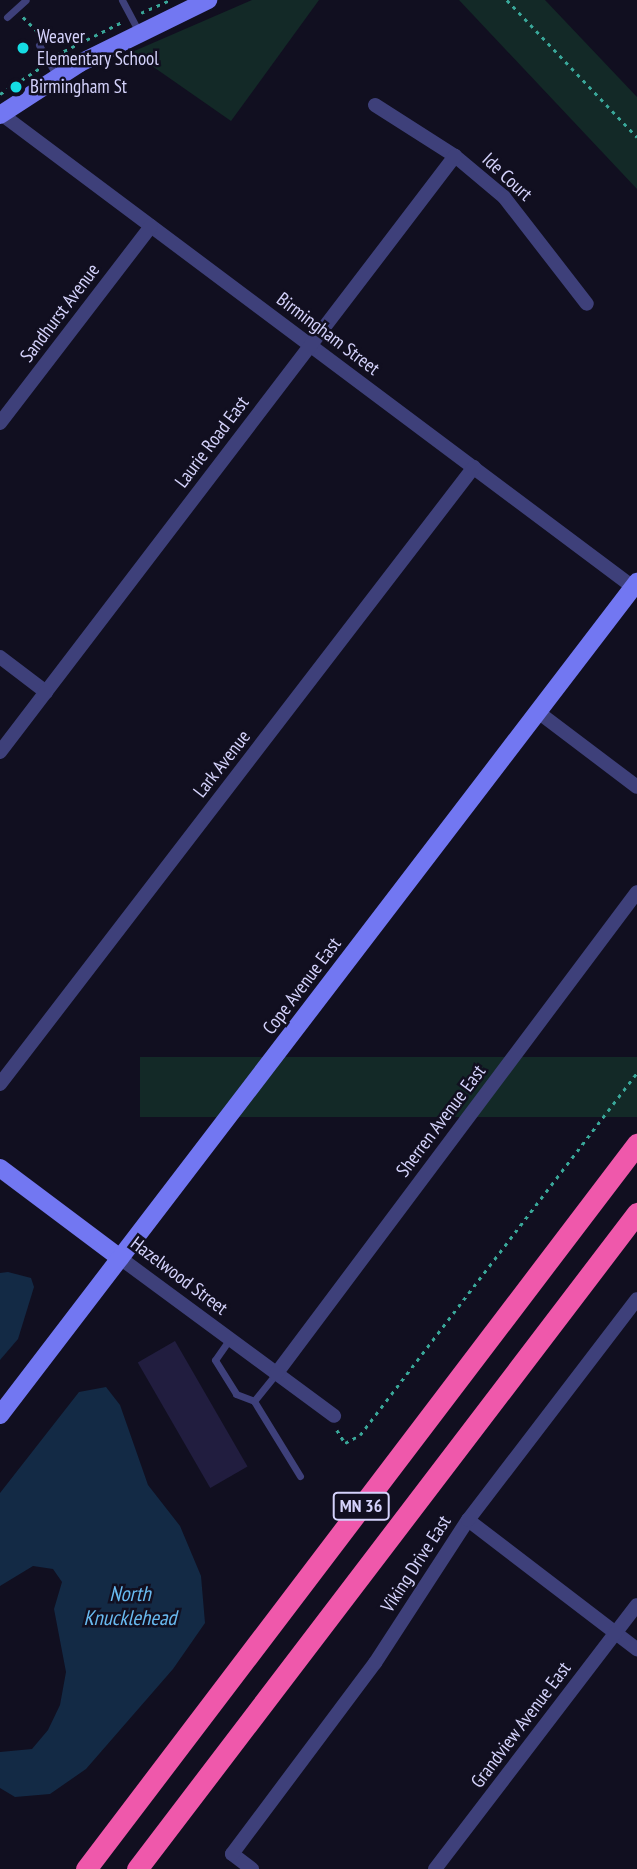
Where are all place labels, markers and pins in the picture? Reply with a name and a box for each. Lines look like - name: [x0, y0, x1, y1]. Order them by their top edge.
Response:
- place label: Weaver Elementary School: [37, 26, 159, 70]
- marker: Weaver Elementary School: [15, 40, 31, 56]
- place label: Birmingham St: [30, 76, 127, 98]
- marker: Birmingham St: [8, 79, 24, 95]

